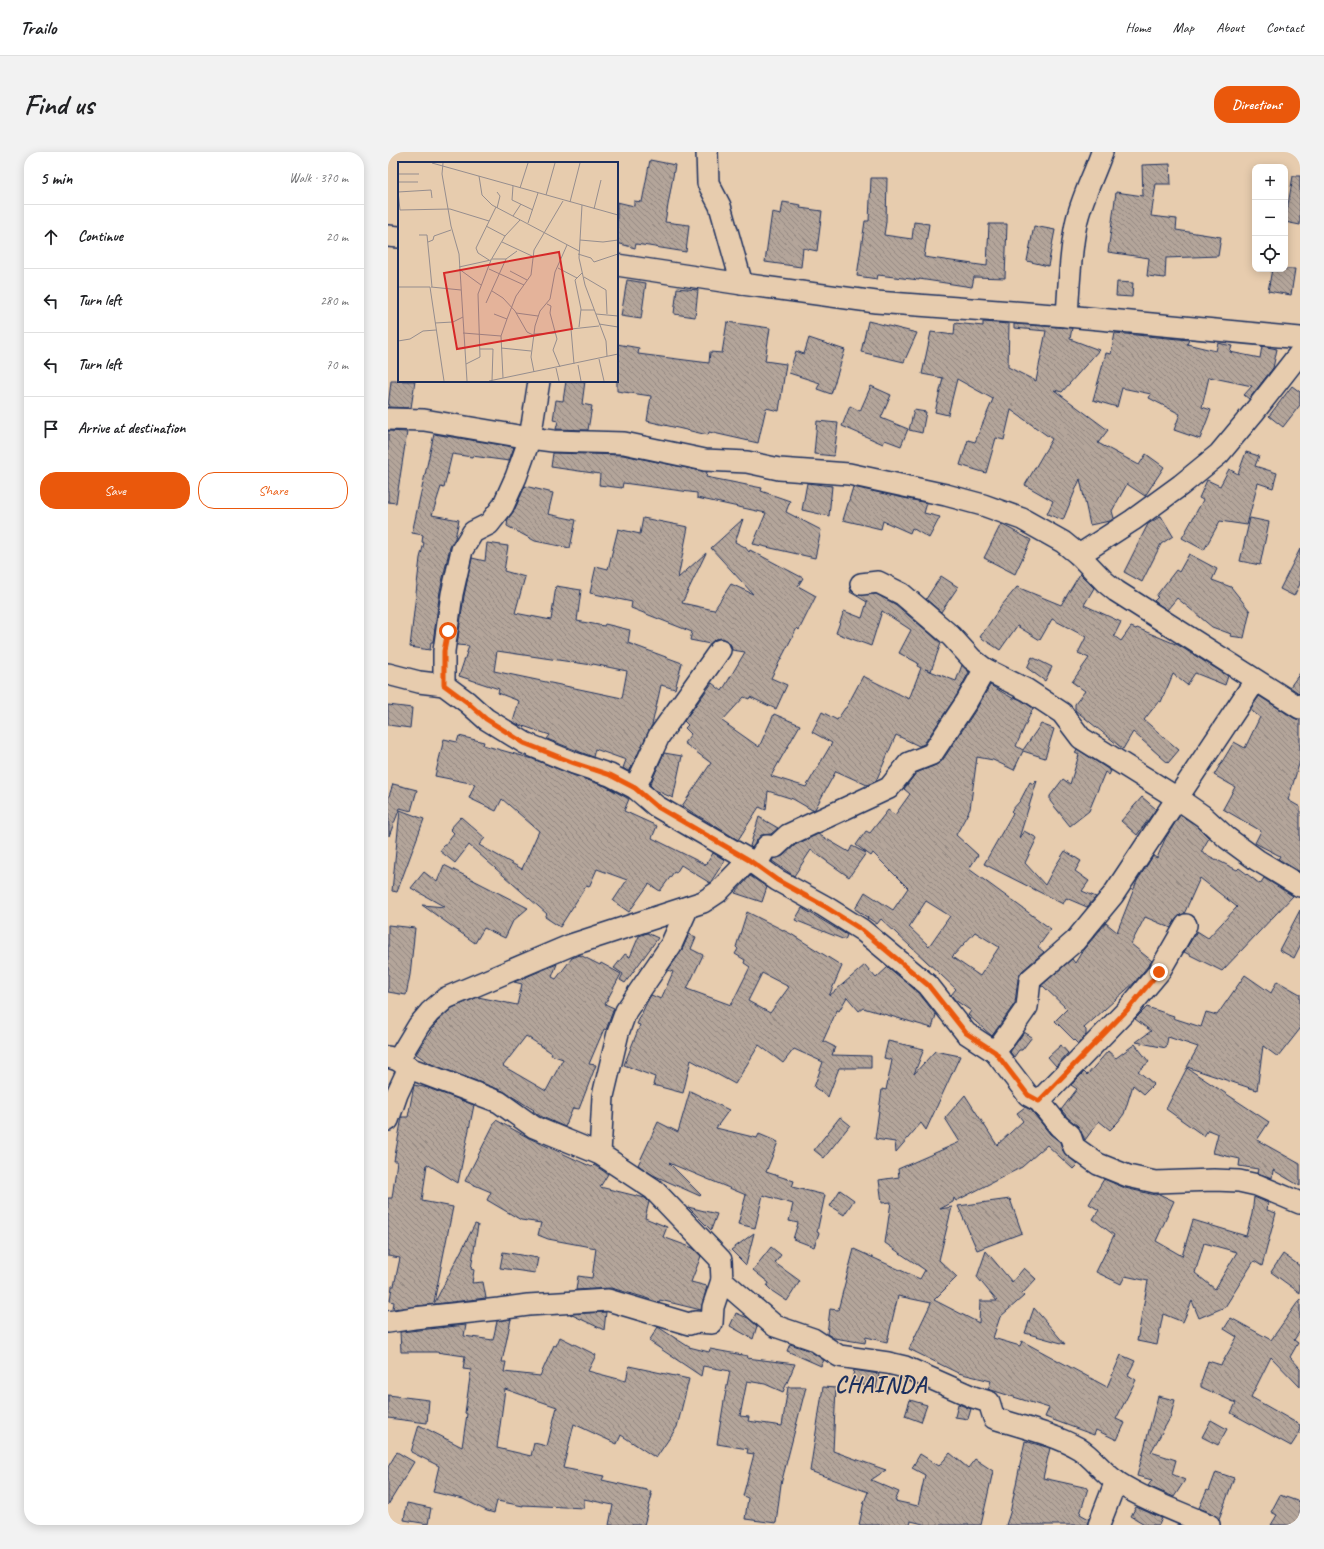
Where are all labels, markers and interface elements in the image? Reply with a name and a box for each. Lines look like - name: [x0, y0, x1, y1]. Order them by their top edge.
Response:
- text: Trailo: [20, 16, 56, 40]
- text: Home: [1125, 19, 1151, 36]
- text: Map: [1173, 19, 1194, 36]
- text: About: [1216, 19, 1244, 36]
- text: Contact: [1266, 19, 1304, 36]
- button: Directions: [1214, 86, 1300, 123]
- text: Find us: [24, 87, 94, 122]
- inset map: [398, 162, 618, 382]
- map controls: [1252, 164, 1288, 272]
- button: +: [1252, 164, 1288, 200]
- text: 5 min: [40, 168, 72, 189]
- text: Walk · 370 m: [289, 170, 348, 186]
- button: −: [1252, 200, 1288, 236]
- icon: ahead: [40, 226, 62, 248]
- text: Continue: [78, 227, 123, 246]
- text: 20 m: [326, 229, 348, 245]
- button: locate: [1252, 236, 1288, 272]
- icon: left: [40, 290, 62, 312]
- text: Turn left: [78, 291, 121, 310]
- text: 280 m: [320, 293, 348, 309]
- icon: left: [40, 354, 62, 376]
- text: Turn left: [78, 355, 121, 374]
- text: 70 m: [326, 357, 348, 373]
- icon: arrive: [40, 418, 62, 440]
- text: Arrive at destination: [78, 419, 185, 438]
- button: Save: [40, 472, 190, 509]
- button: Share: [198, 472, 348, 509]
- route start: [439, 622, 457, 640]
- route end: [1150, 963, 1168, 981]
- district label: CHAINDA: [835, 1370, 928, 1399]

